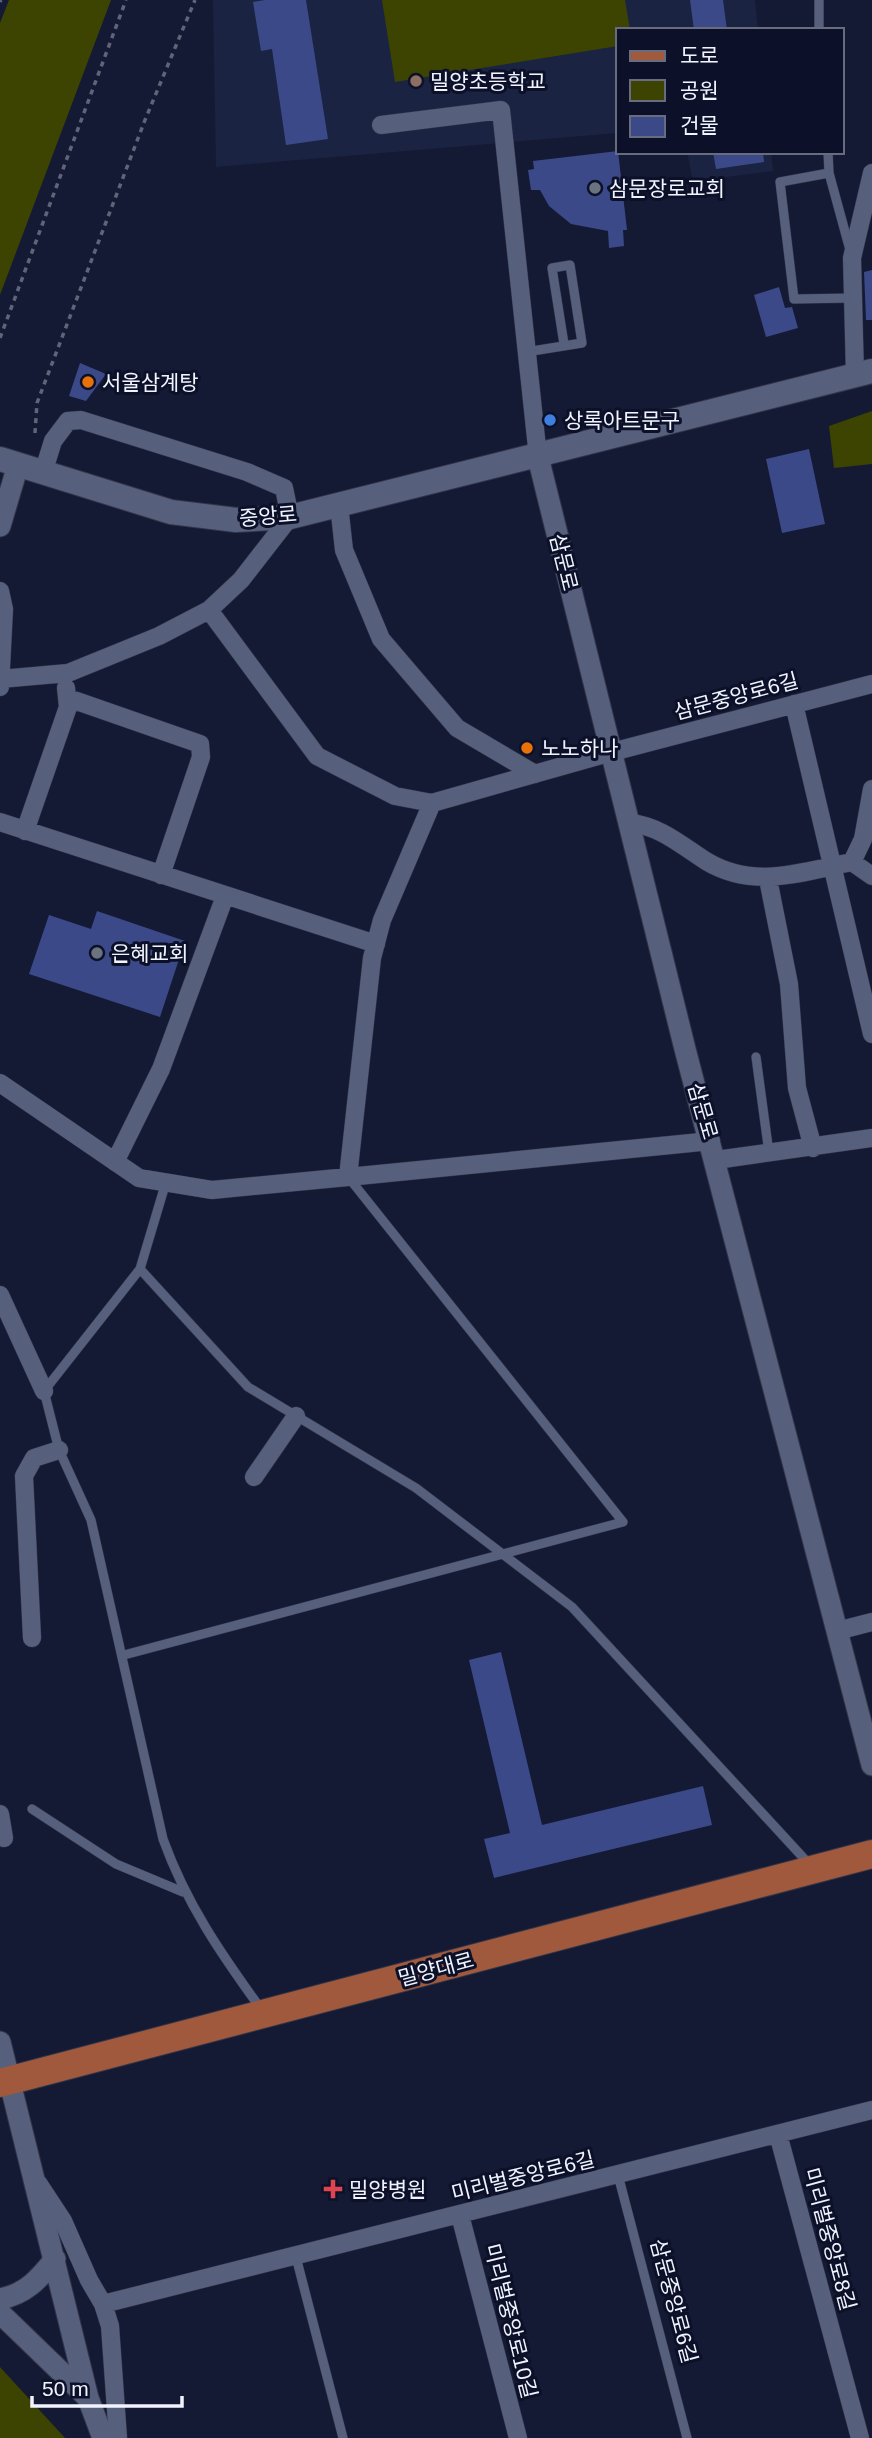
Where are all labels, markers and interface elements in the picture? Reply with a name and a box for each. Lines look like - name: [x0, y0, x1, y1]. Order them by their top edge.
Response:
- legend: [616, 28, 844, 154]
- text: 도로: [680, 44, 719, 67]
- place label: 밀양초등학교: [430, 70, 546, 93]
- marker: 밀양초등학교: [408, 73, 424, 89]
- text: 공원: [680, 79, 719, 102]
- text: 건물: [680, 114, 719, 137]
- place label: 삼문장로교회: [609, 177, 725, 200]
- marker: 삼문장로교회: [587, 180, 603, 196]
- place label: 서울삼계탕: [102, 371, 199, 394]
- marker: 서울삼계탕: [80, 374, 96, 390]
- place label: 상록아트문구: [564, 409, 680, 432]
- marker: 상록아트문구: [542, 412, 558, 428]
- street label: 중앙로: [238, 502, 298, 530]
- street label: 삼문로: [546, 531, 582, 593]
- street label: 삼문중앙로6길: [671, 668, 801, 724]
- place label: 노노하나: [541, 737, 618, 760]
- marker: 노노하나: [519, 740, 535, 756]
- place label: 은혜교회: [111, 942, 188, 965]
- marker: 은혜교회: [89, 945, 105, 961]
- street label: 삼문로: [684, 1080, 722, 1142]
- street label: 밀양대로: [396, 1948, 476, 1990]
- street label: 미리벌중앙로6길: [449, 2147, 597, 2205]
- street label: 미리벌중앙로8길: [800, 2165, 860, 2313]
- place label: 밀양병원: [349, 2178, 426, 2201]
- marker: 밀양병원: [323, 2179, 343, 2199]
- street label: 삼문중앙로6길: [646, 2236, 702, 2366]
- street label: 미리벌중앙로10길: [481, 2241, 541, 2401]
- scale bar: [32, 2364, 182, 2408]
- text: 50 m: [42, 2377, 89, 2400]

